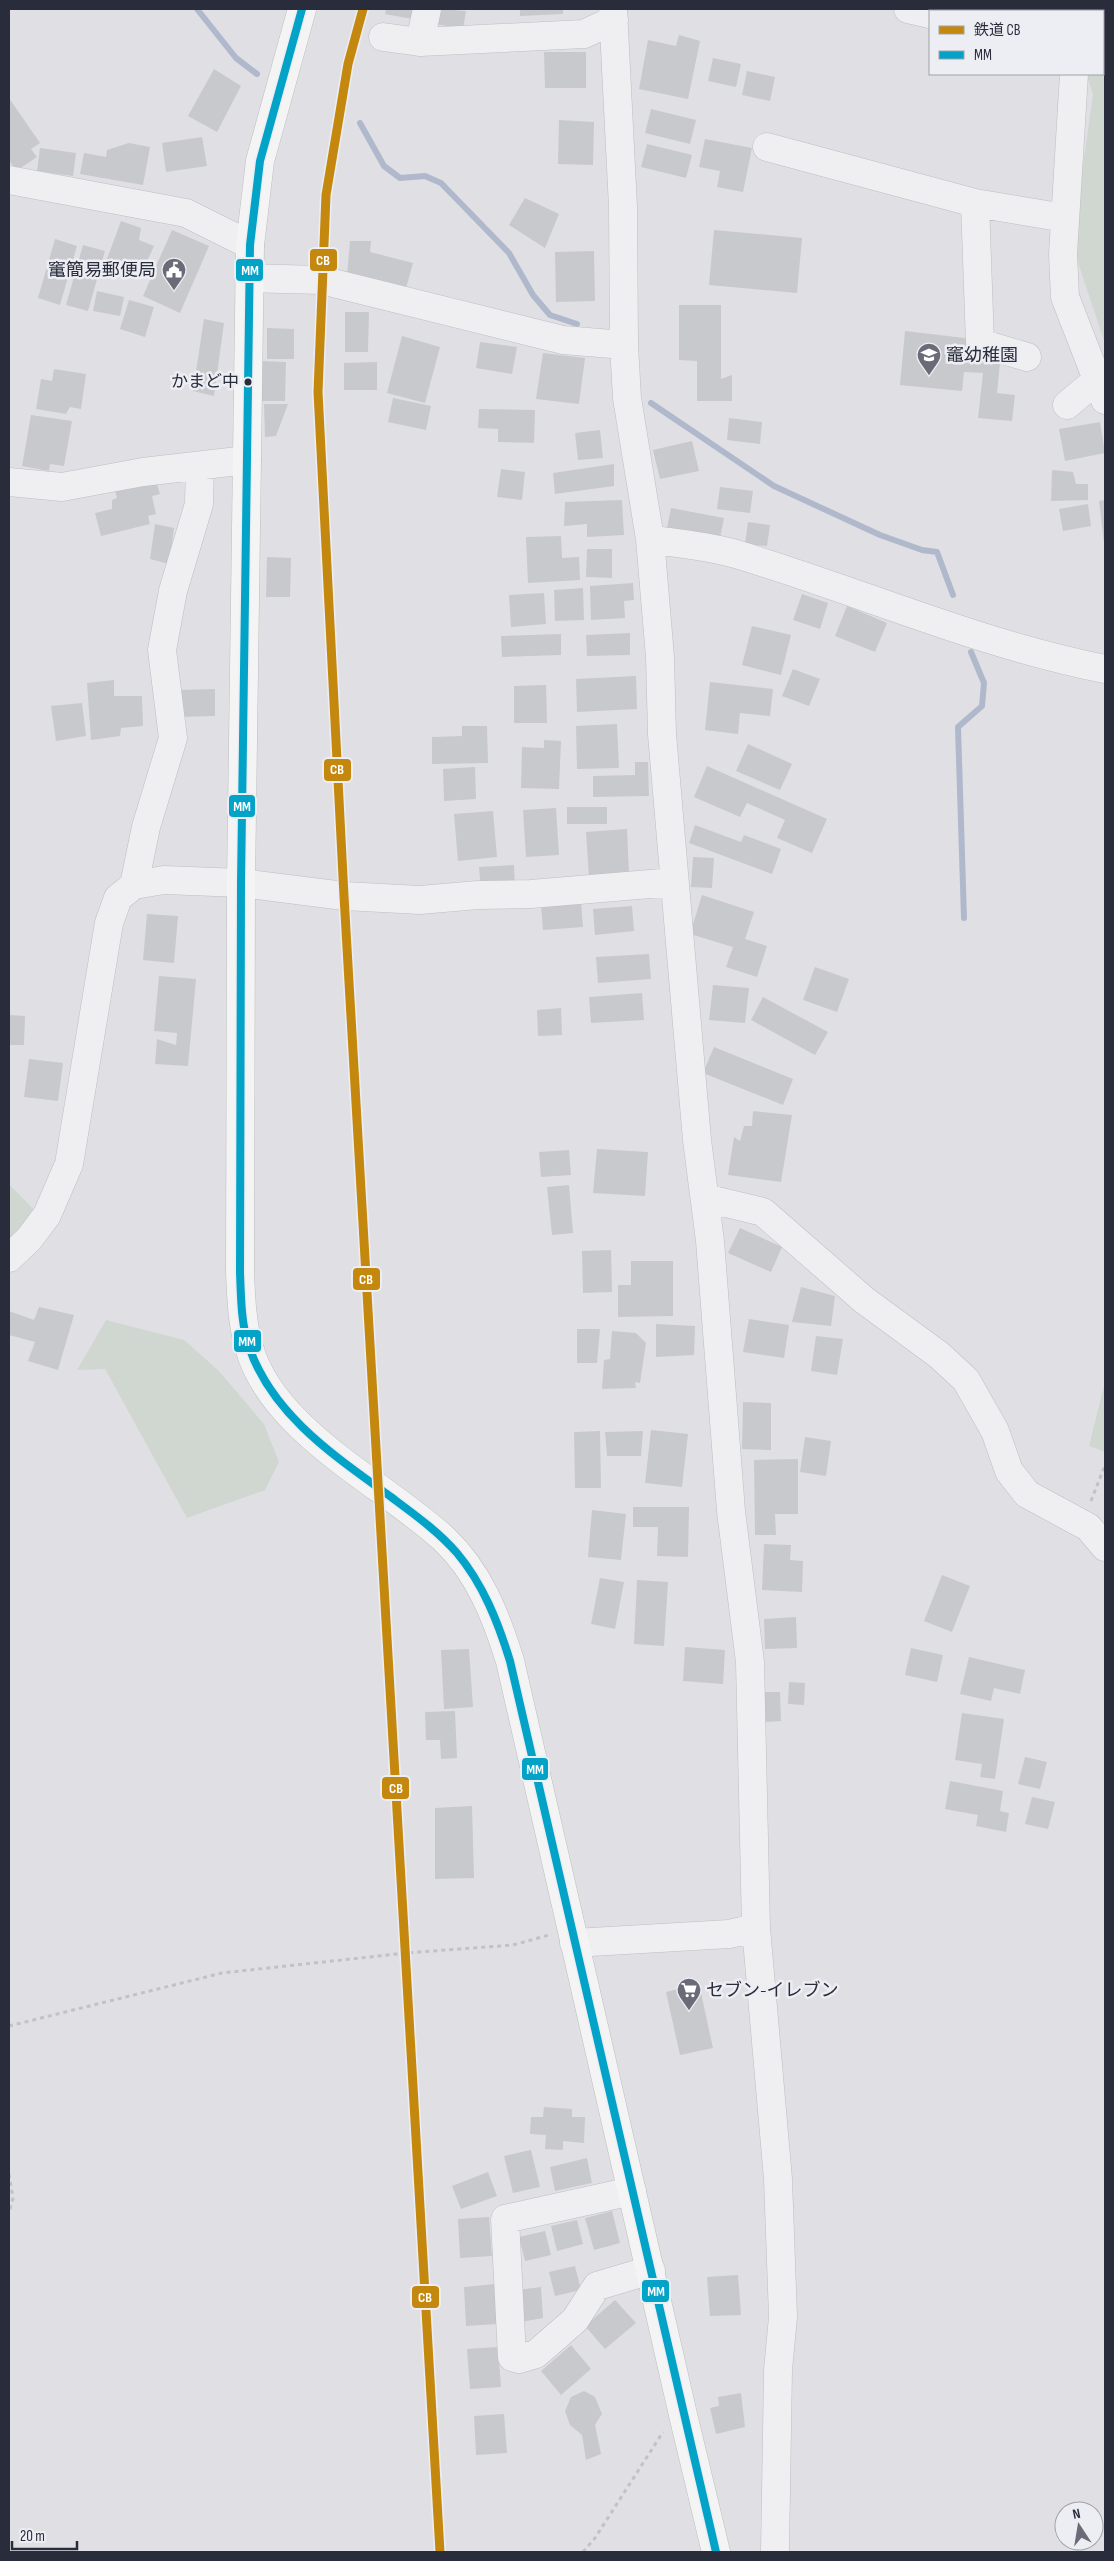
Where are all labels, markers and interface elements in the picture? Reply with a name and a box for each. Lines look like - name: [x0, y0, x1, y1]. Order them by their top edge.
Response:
- legend: [929, 10, 1104, 75]
- text: 鉄道 CB: [974, 21, 1021, 40]
- text: MM: [974, 46, 992, 65]
- line badge: CB: [309, 248, 338, 272]
- text: CB: [316, 252, 330, 269]
- public building icon: 竃簡易郵便局: [161, 257, 187, 291]
- line badge: MM: [235, 258, 264, 282]
- place label: 竃簡易郵便局: [48, 260, 156, 281]
- text: MM: [241, 262, 259, 279]
- school or university icon: 竈幼稚園: [916, 342, 942, 376]
- place label: 竈幼稚園: [946, 345, 1018, 366]
- place label: かまど中: [171, 372, 239, 392]
- marker: かまど中: [243, 377, 253, 387]
- line badge: CB: [323, 758, 352, 782]
- text: CB: [330, 761, 344, 778]
- line badge: MM: [228, 794, 256, 818]
- text: MM: [233, 798, 251, 815]
- line badge: CB: [352, 1267, 381, 1291]
- text: CB: [359, 1271, 373, 1288]
- line badge: MM: [233, 1329, 262, 1353]
- text: MM: [238, 1333, 256, 1350]
- line badge: MM: [521, 1757, 549, 1781]
- text: MM: [526, 1761, 544, 1778]
- line badge: CB: [381, 1776, 410, 1800]
- text: CB: [389, 1780, 403, 1797]
- supermarket icon: セブン-イレブン: [676, 1977, 702, 2011]
- place label: セブン-イレブン: [706, 1980, 839, 2001]
- line badge: MM: [641, 2279, 670, 2303]
- text: MM: [647, 2283, 665, 2300]
- line badge: CB: [411, 2285, 440, 2309]
- text: CB: [418, 2289, 432, 2306]
- north arrow: [1054, 2501, 1104, 2551]
- text: N: [1071, 2505, 1082, 2523]
- scale bar: [12, 2518, 78, 2550]
- text: 20 m: [20, 2527, 45, 2546]

